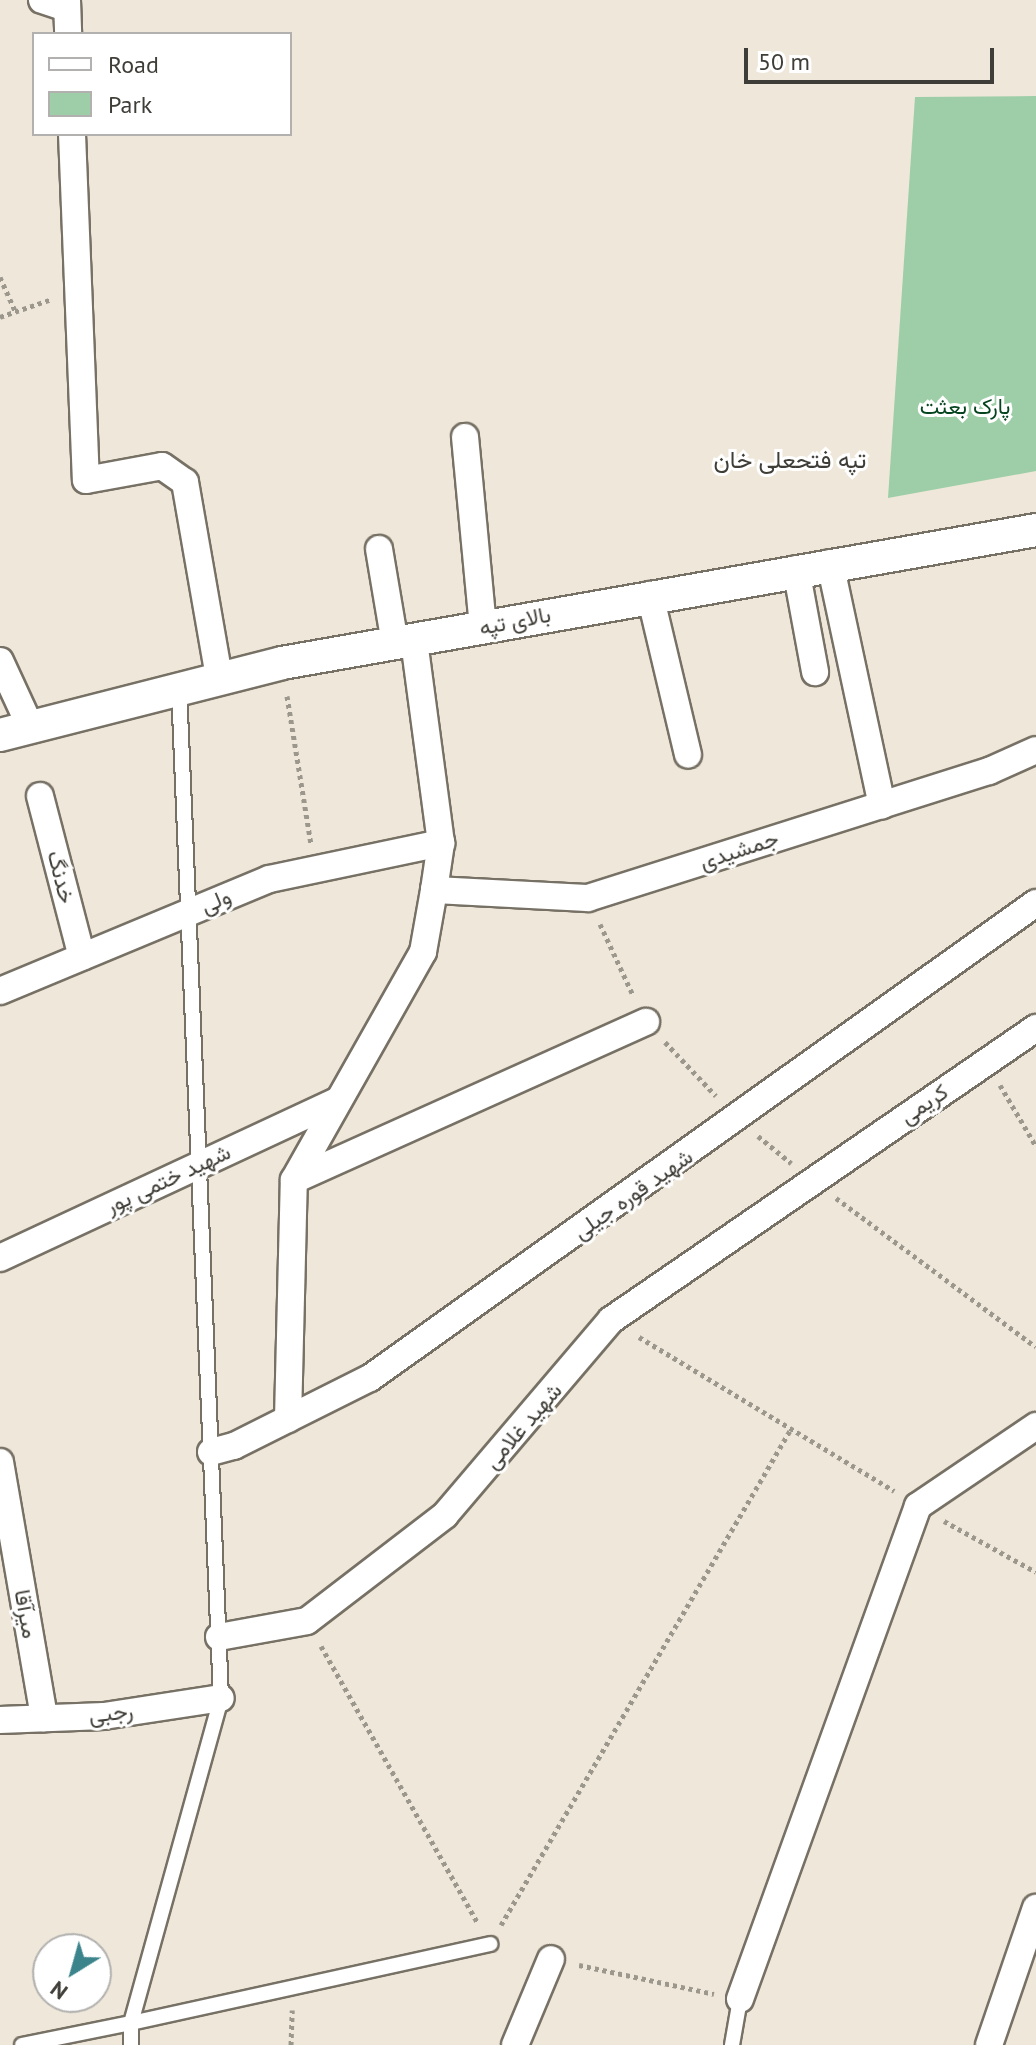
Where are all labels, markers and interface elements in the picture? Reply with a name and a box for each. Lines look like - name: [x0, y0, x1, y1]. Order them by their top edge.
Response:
- legend: [32, 32, 292, 136]
- scale bar: [748, 32, 998, 82]
- text: 50 m: [758, 46, 810, 77]
- text: Road: [108, 49, 159, 80]
- text: Park: [108, 89, 152, 120]
- park label: پارک بعثت: [920, 394, 1010, 420]
- district label: تپه فتحعلی خان: [714, 446, 866, 474]
- street label: بالای تپه: [477, 601, 553, 641]
- street label: جمشیدی: [696, 825, 782, 875]
- street label: خدنگ: [42, 848, 80, 906]
- street label: ولی: [197, 883, 235, 919]
- street label: کریمی: [895, 1078, 953, 1130]
- street label: شهید ختمی پور: [101, 1139, 235, 1219]
- street label: شهید قوره جیلی: [568, 1143, 698, 1245]
- street label: شهید غلامی: [479, 1378, 567, 1474]
- street label: میرآقا: [9, 1588, 43, 1640]
- street label: رجبی: [87, 1698, 135, 1728]
- north arrow: [32, 1933, 112, 2013]
- text: N: [45, 1975, 73, 2006]

